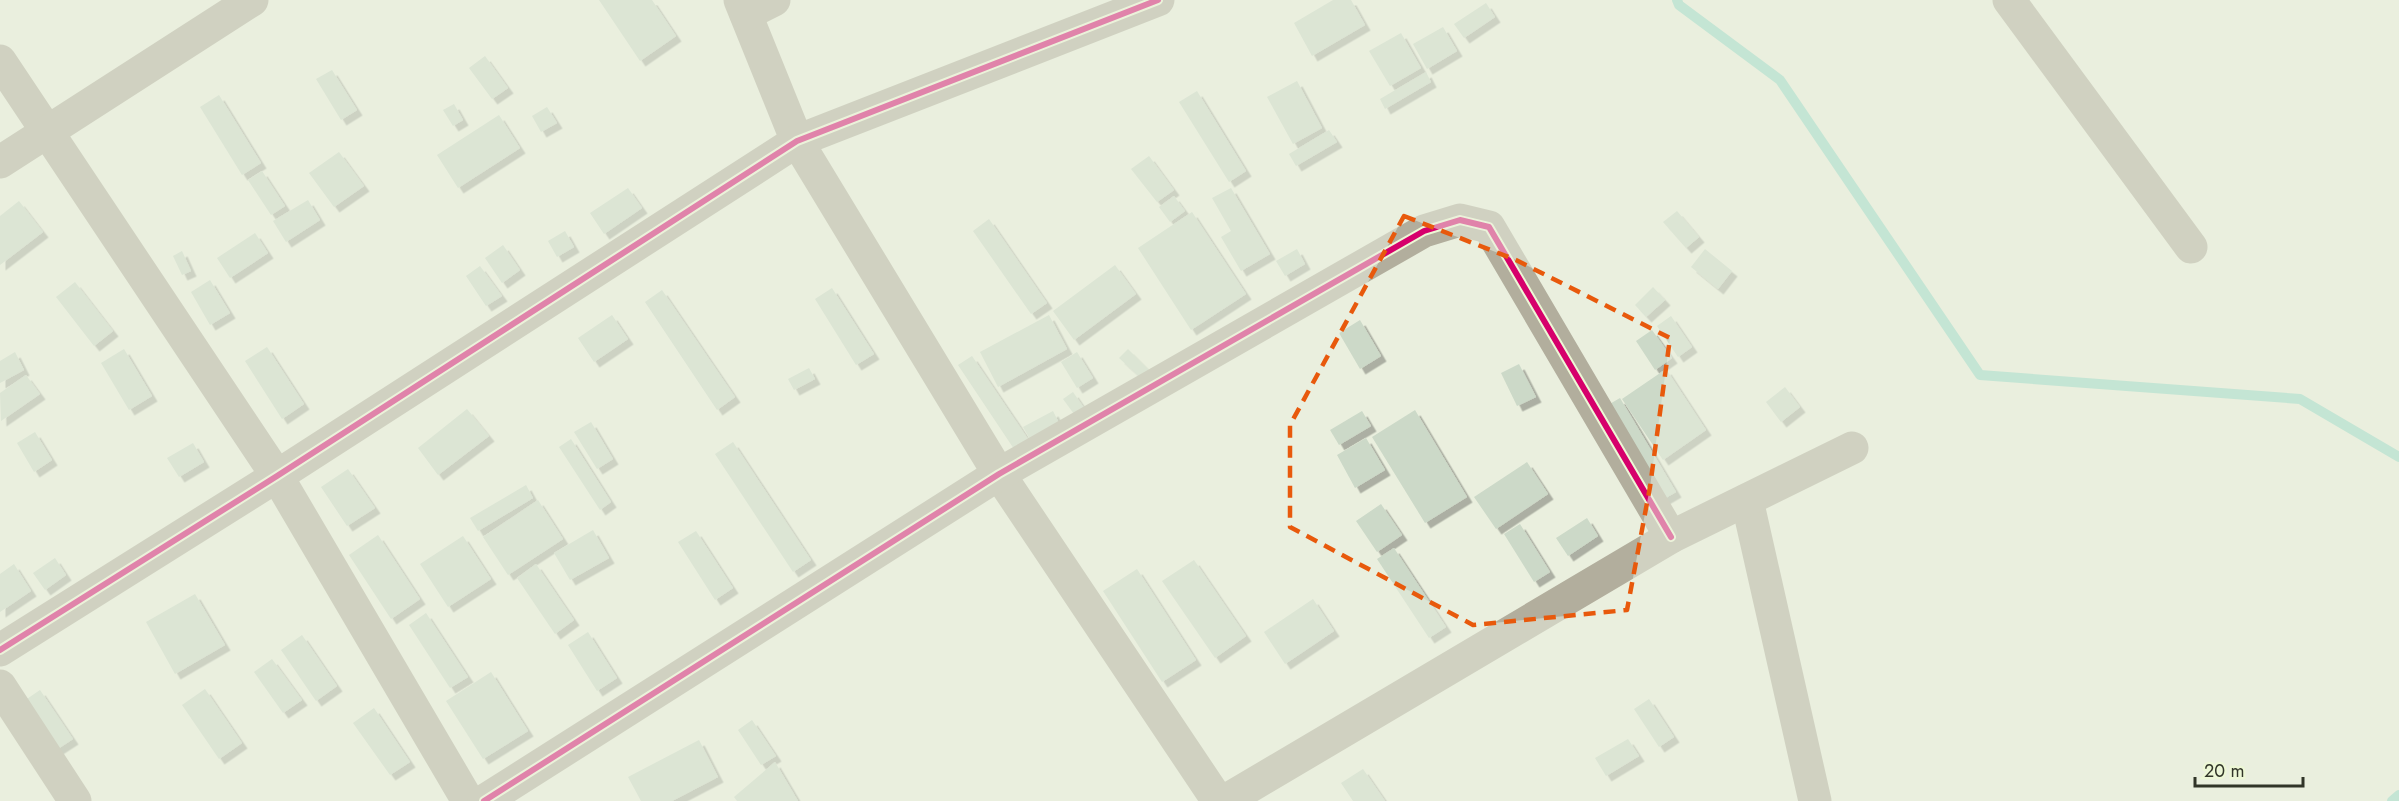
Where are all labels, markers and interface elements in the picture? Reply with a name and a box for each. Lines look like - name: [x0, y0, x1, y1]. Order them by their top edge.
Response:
- scale bar: [2195, 750, 2303, 788]
- text: 20 m: [2204, 758, 2244, 784]

